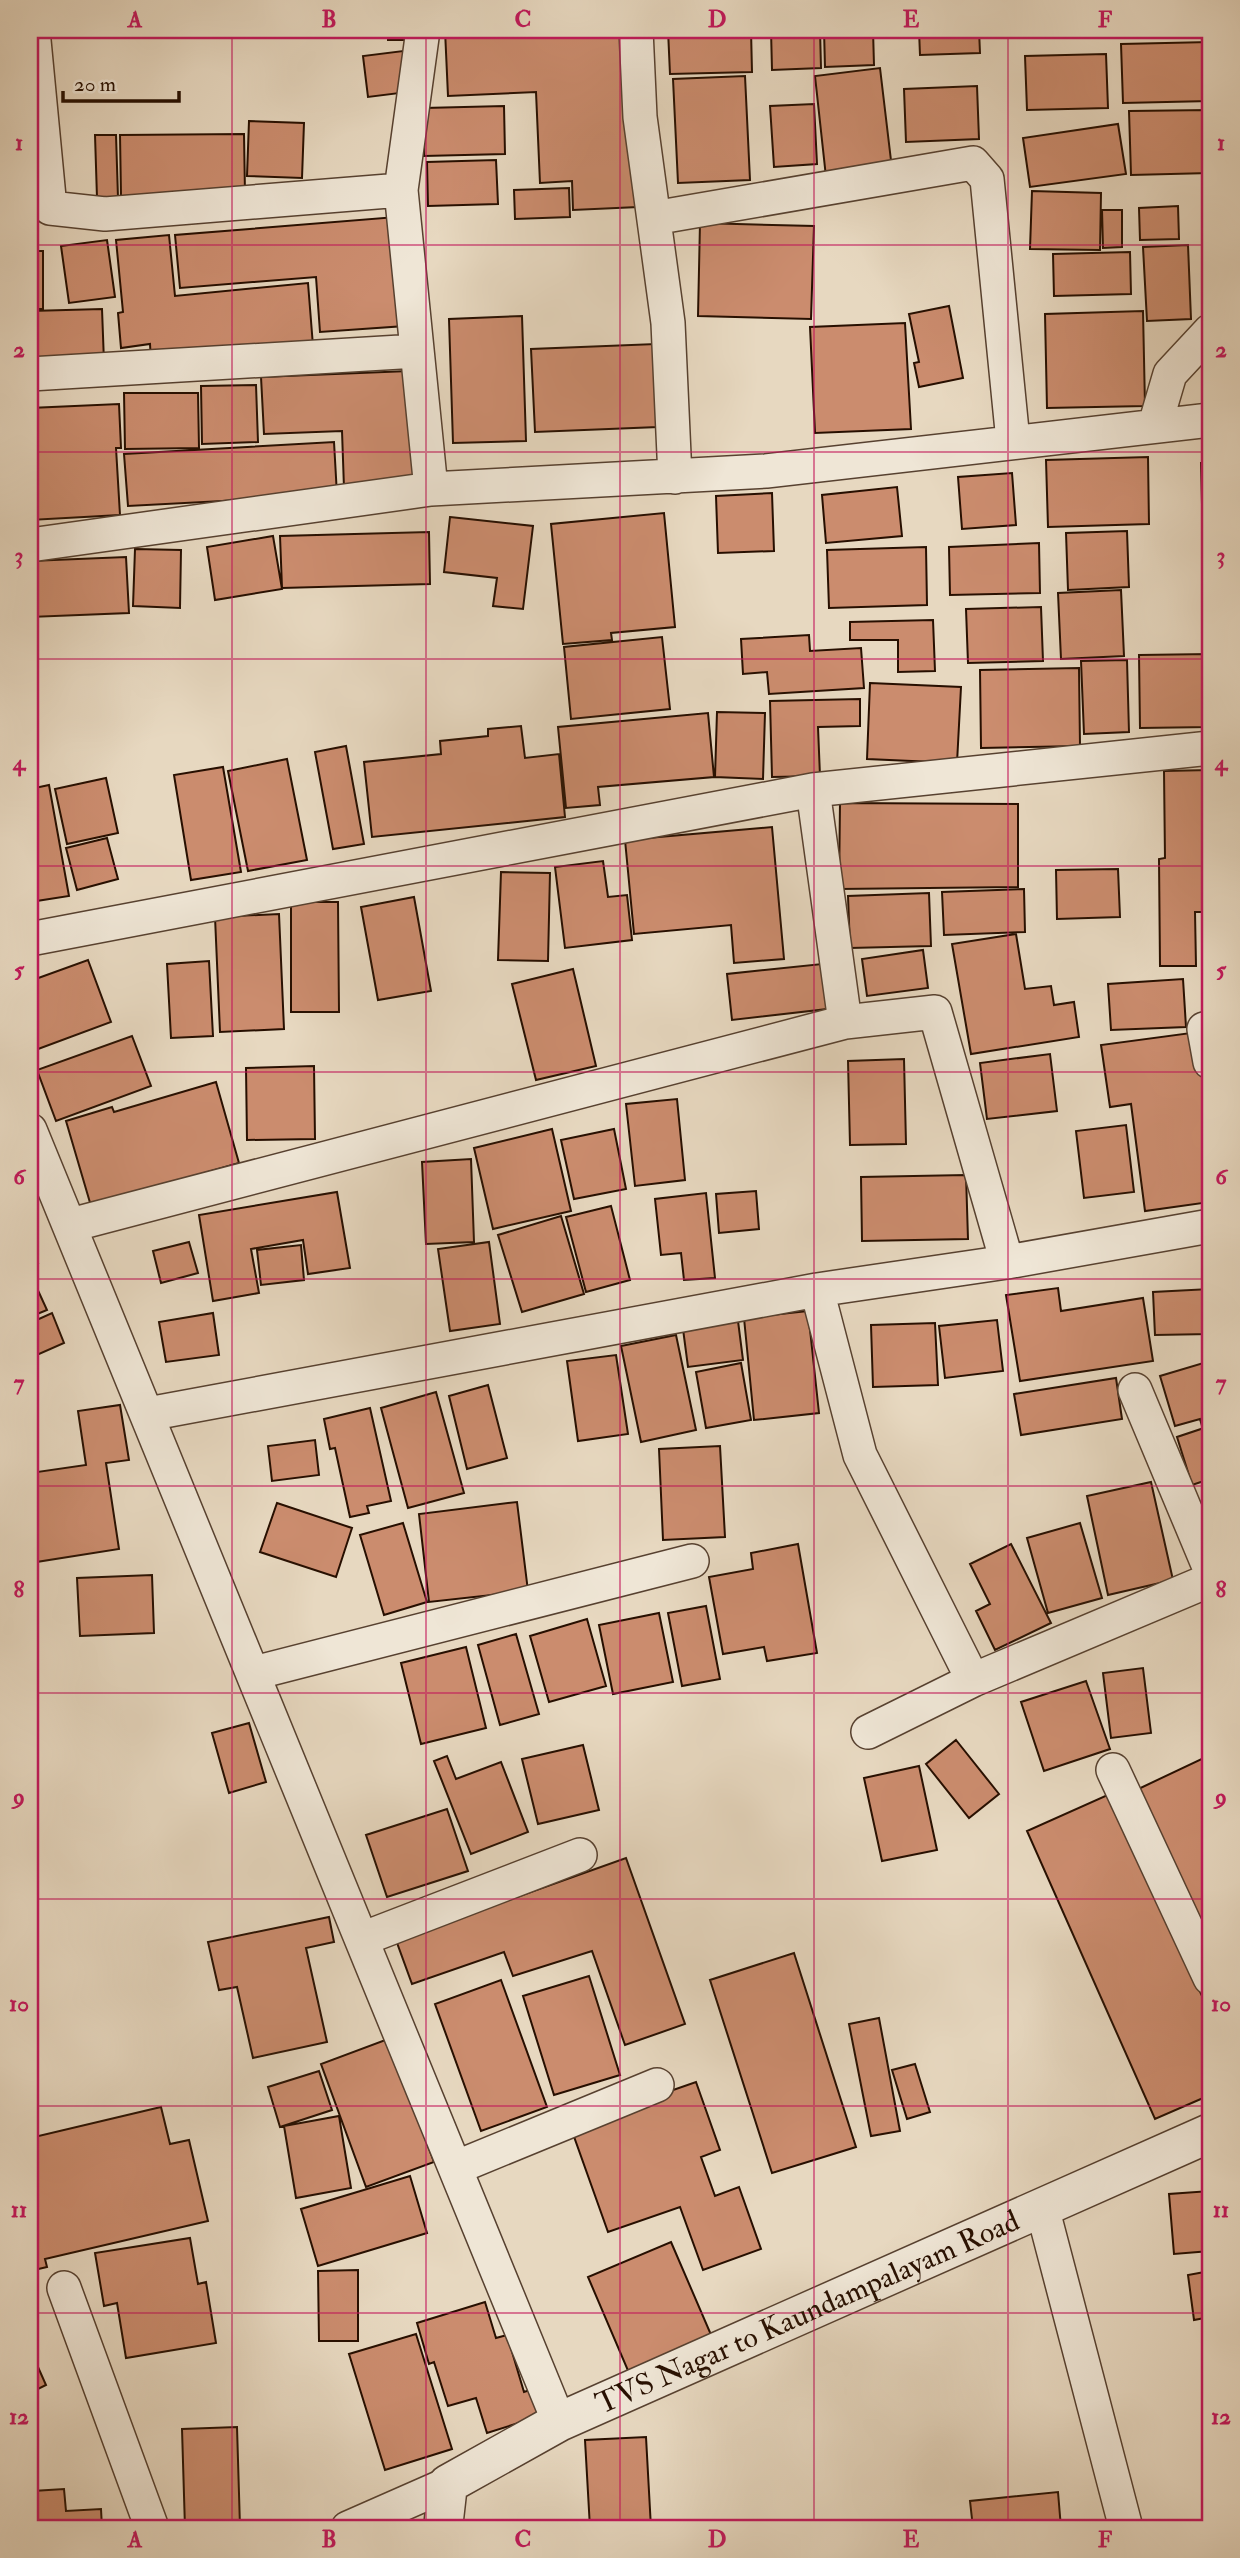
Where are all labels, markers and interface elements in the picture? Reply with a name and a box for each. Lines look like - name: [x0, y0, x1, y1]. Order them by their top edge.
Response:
- text: A: [127, 5, 143, 34]
- text: B: [321, 5, 337, 34]
- text: C: [515, 5, 531, 34]
- text: D: [708, 5, 726, 34]
- text: E: [903, 5, 920, 34]
- text: F: [1098, 5, 1113, 34]
- scale bar: [63, 60, 178, 104]
- text: 20 m: [74, 71, 116, 98]
- text: 1: [15, 128, 23, 157]
- text: 1: [1217, 128, 1225, 157]
- text: 2: [13, 335, 25, 364]
- text: 2: [1215, 335, 1227, 364]
- text: 3: [15, 541, 23, 570]
- text: 3: [1217, 541, 1225, 570]
- text: 4: [12, 748, 27, 777]
- text: 4: [1214, 748, 1229, 777]
- text: 5: [14, 955, 25, 984]
- text: 5: [1216, 955, 1227, 984]
- text: 6: [13, 1162, 27, 1191]
- text: 6: [1215, 1162, 1229, 1191]
- text: 7: [14, 1368, 25, 1397]
- text: 7: [1216, 1368, 1227, 1397]
- text: 8: [14, 1575, 25, 1604]
- text: 8: [1216, 1575, 1227, 1604]
- text: 9: [11, 1782, 25, 1811]
- text: 9: [1213, 1782, 1227, 1811]
- text: 10: [9, 1989, 29, 2018]
- text: 10: [1211, 1989, 1231, 2018]
- text: 11: [11, 2195, 27, 2224]
- text: 11: [1213, 2195, 1229, 2224]
- street label: TVS Nagar to Kaundampalayam Road: [590, 2202, 1025, 2422]
- text: 12: [9, 2402, 29, 2431]
- text: 12: [1211, 2402, 1231, 2431]
- text: A: [127, 2525, 143, 2554]
- text: B: [321, 2525, 337, 2554]
- text: C: [515, 2525, 531, 2554]
- text: D: [708, 2525, 726, 2554]
- text: E: [903, 2525, 920, 2554]
- text: F: [1098, 2525, 1113, 2554]

